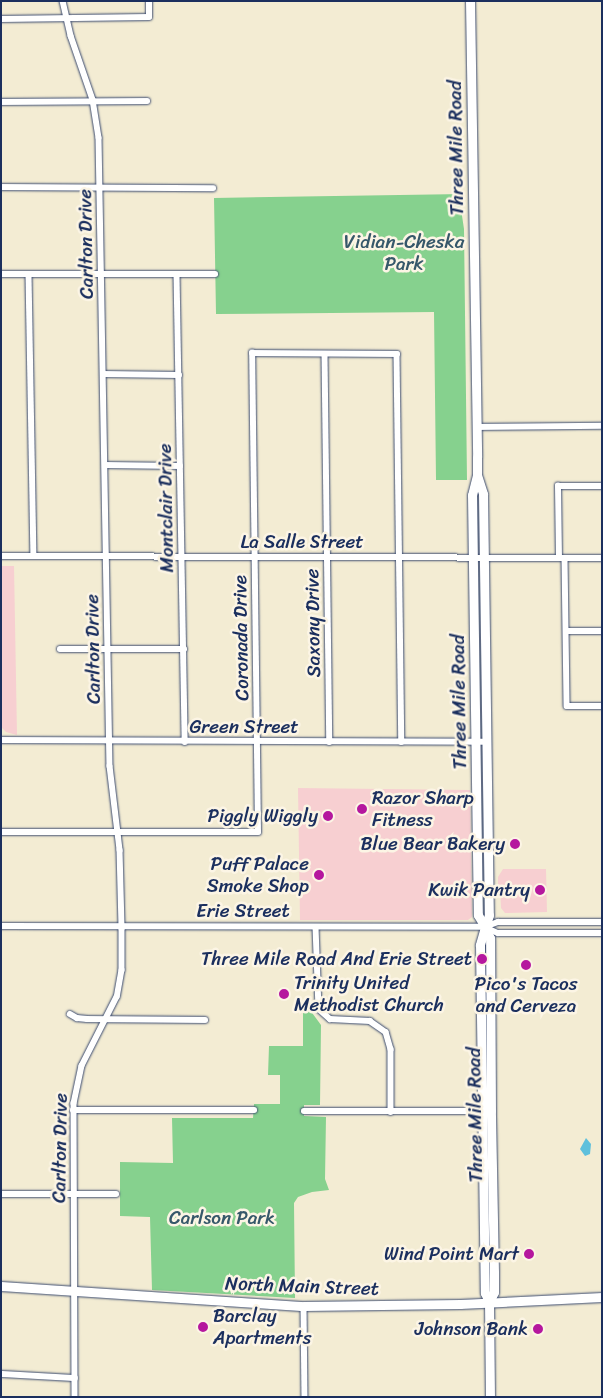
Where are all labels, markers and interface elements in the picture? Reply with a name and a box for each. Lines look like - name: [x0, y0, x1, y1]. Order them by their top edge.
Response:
- street label: Three Mile Road: [443, 81, 469, 215]
- street label: Carlton Drive: [74, 189, 98, 299]
- park label: Vidian-Cheska Park: [344, 231, 464, 275]
- street label: Montclair Drive: [153, 443, 179, 573]
- street label: La Salle Street: [239, 531, 365, 553]
- street label: Saxony Drive: [301, 568, 325, 678]
- street label: Coronada Drive: [229, 575, 253, 701]
- street label: Carlton Drive: [81, 594, 105, 704]
- street label: Three Mile Road: [446, 635, 472, 769]
- street label: Green Street: [189, 716, 299, 738]
- place label: Razor Sharp Fitness: [372, 787, 474, 831]
- marker: Razor Sharp Fitness: [356, 803, 368, 815]
- place label: Piggly Wiggly: [207, 805, 318, 827]
- marker: Piggly Wiggly: [322, 810, 334, 822]
- place label: Blue Bear Bakery: [360, 833, 505, 855]
- marker: Blue Bear Bakery: [509, 838, 521, 850]
- place label: Puff Palace Smoke Shop: [206, 853, 309, 897]
- marker: Puff Palace Smoke Shop: [313, 869, 325, 881]
- place label: Kwik Pantry: [428, 879, 530, 901]
- marker: Kwik Pantry: [534, 884, 546, 896]
- street label: Erie Street: [196, 900, 290, 922]
- place label: Three Mile Road And Erie Street: [202, 948, 472, 970]
- marker: Three Mile Road And Erie Street: [476, 953, 488, 965]
- marker: Pico's Tacos and Cerveza: [520, 959, 532, 971]
- place label: Trinity United Methodist Church: [294, 972, 444, 1016]
- place label: Pico's Tacos and Cerveza: [475, 973, 577, 1017]
- marker: Trinity United Methodist Church: [278, 988, 290, 1000]
- street label: Three Mile Road: [462, 1048, 488, 1182]
- street label: Carlton Drive: [48, 1093, 72, 1203]
- park label: Carlson Park: [169, 1207, 275, 1229]
- place label: Wind Point Mart: [383, 1243, 519, 1265]
- marker: Wind Point Mart: [523, 1248, 535, 1260]
- street label: North Main Street: [224, 1272, 380, 1300]
- place label: Barclay Apartments: [213, 1305, 311, 1349]
- place label: Johnson Bank: [415, 1318, 528, 1340]
- marker: Barclay Apartments: [197, 1321, 209, 1333]
- marker: Johnson Bank: [532, 1323, 544, 1335]

